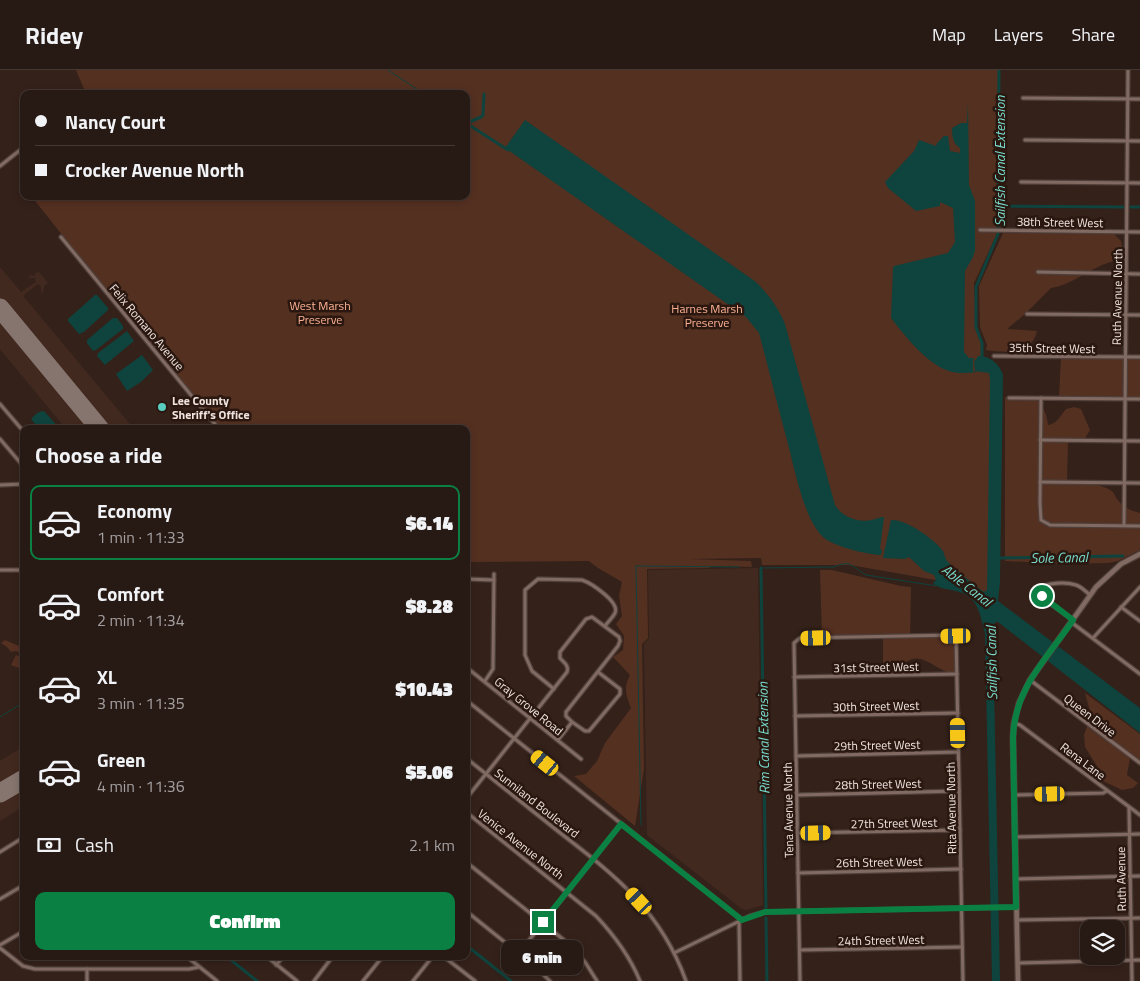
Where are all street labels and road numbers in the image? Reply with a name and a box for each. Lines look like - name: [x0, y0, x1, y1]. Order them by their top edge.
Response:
- street label: 38th Street West: [1017, 212, 1104, 232]
- street label: Ruth Avenue North: [1107, 249, 1127, 345]
- street label: Felix Romano Avenue: [105, 279, 189, 375]
- street label: 35th Street West: [1009, 338, 1096, 358]
- street label: 31st Street West: [833, 657, 920, 677]
- street label: Gray Grove Road: [490, 672, 568, 740]
- street label: Queen Drive: [1060, 689, 1120, 741]
- street label: 30th Street West: [833, 696, 920, 716]
- street label: 29th Street West: [834, 735, 921, 755]
- street label: Rena Lane: [1056, 738, 1110, 784]
- street label: Tena Avenue North: [778, 762, 798, 858]
- street label: Rita Avenue North: [941, 762, 961, 854]
- street label: Sunniland Boulevard: [490, 764, 584, 842]
- street label: 28th Street West: [835, 774, 922, 794]
- street label: Venice Avenue North: [474, 804, 568, 884]
- street label: 27th Street West: [851, 813, 938, 833]
- street label: Ruth Avenue: [1111, 847, 1131, 911]
- street label: 26th Street West: [836, 852, 923, 872]
- street label: 24th Street West: [838, 930, 925, 950]

